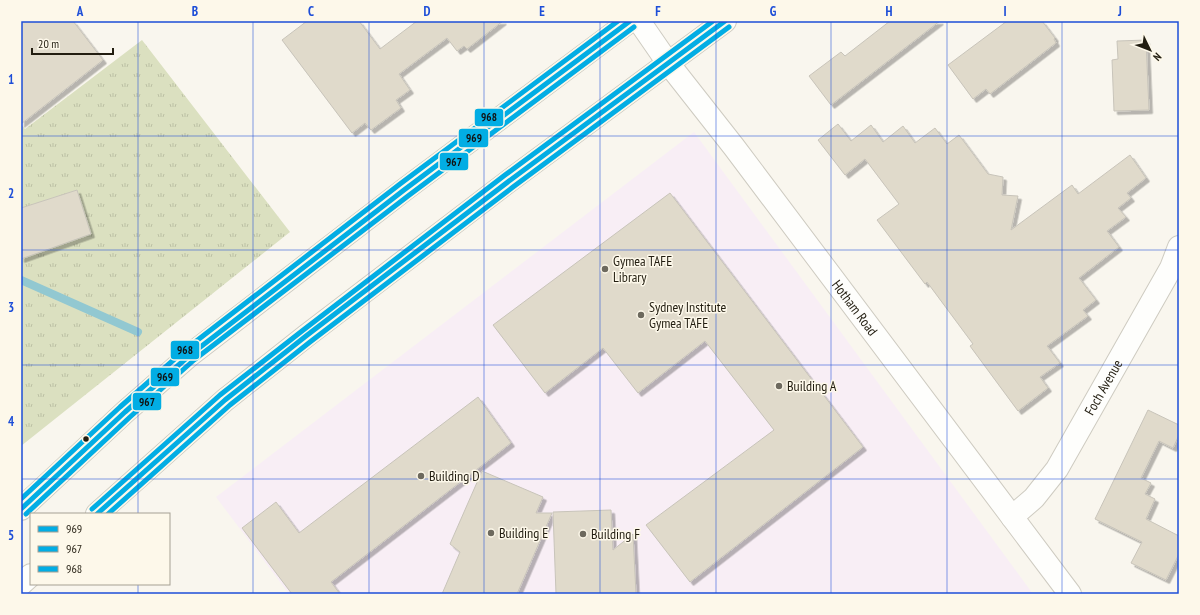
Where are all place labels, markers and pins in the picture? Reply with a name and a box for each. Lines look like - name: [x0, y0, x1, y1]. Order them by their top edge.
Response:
- place label: Gymea TAFE Library: [613, 252, 672, 286]
- marker: Gymea TAFE Library: [600, 264, 610, 274]
- place label: Sydney Institute Gymea TAFE: [649, 298, 727, 332]
- marker: Sydney Institute Gymea TAFE: [636, 310, 646, 320]
- place label: Building A: [787, 377, 837, 395]
- marker: Building A: [774, 381, 784, 391]
- unlabelled marker: [81, 434, 91, 444]
- place label: Building D: [429, 467, 480, 485]
- marker: Building D: [416, 471, 426, 481]
- place label: Building E: [499, 524, 548, 542]
- place label: Building F: [591, 525, 640, 543]
- marker: Building E: [486, 528, 496, 538]
- marker: Building F: [578, 529, 588, 539]

